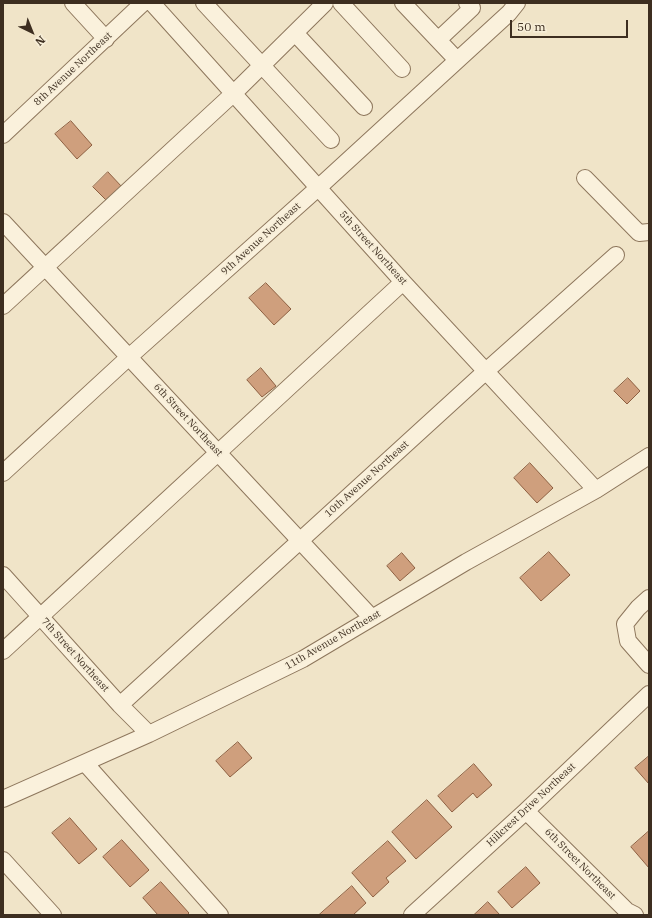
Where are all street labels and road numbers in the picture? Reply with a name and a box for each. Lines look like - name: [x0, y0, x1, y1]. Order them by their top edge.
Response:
- street label: 8th Avenue Northeast: [31, 30, 115, 108]
- street label: 9th Avenue Northeast: [219, 200, 303, 278]
- street label: 5th Street Northeast: [337, 209, 409, 287]
- street label: 6th Street Northeast: [151, 381, 225, 459]
- street label: 10th Avenue Northeast: [323, 438, 411, 520]
- street label: 11th Avenue Northeast: [283, 608, 383, 672]
- street label: 7th Street Northeast: [39, 616, 111, 694]
- street label: Hillcrest Drive Northeast: [484, 761, 578, 849]
- street label: 6th Street Northeast: [542, 826, 618, 902]

